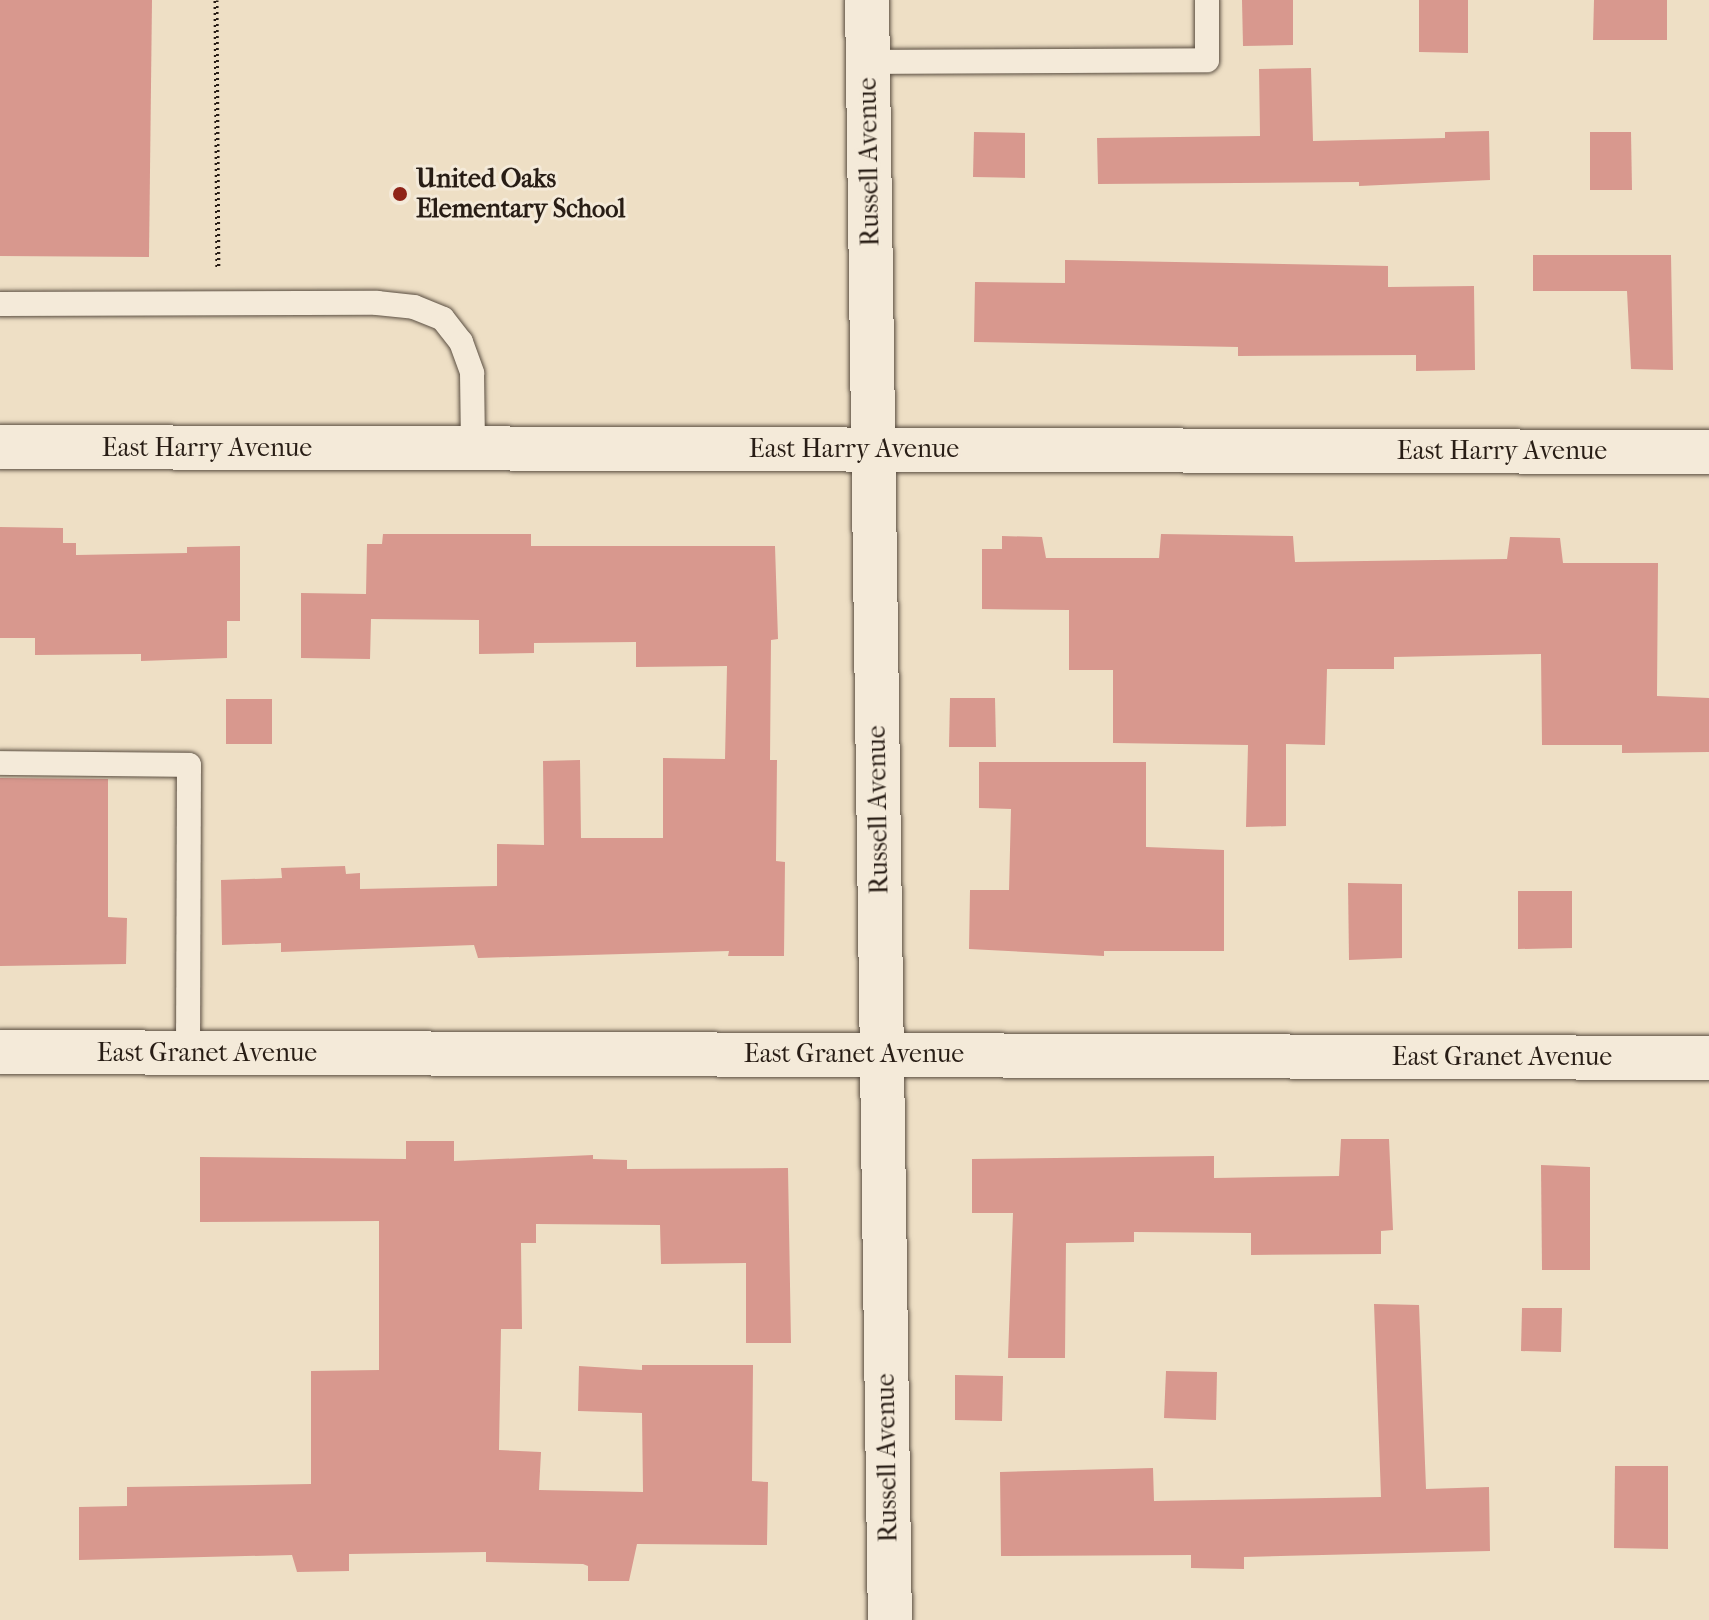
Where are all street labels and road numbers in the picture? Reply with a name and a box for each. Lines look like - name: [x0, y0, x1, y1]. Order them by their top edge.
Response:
- street label: Russell Avenue: [852, 77, 886, 247]
- street label: East Harry Avenue: [102, 432, 312, 464]
- street label: East Harry Avenue: [749, 433, 959, 465]
- street label: East Harry Avenue: [1397, 435, 1607, 467]
- street label: Russell Avenue: [861, 725, 895, 895]
- street label: East Granet Avenue: [97, 1037, 317, 1069]
- street label: East Granet Avenue: [744, 1038, 964, 1070]
- street label: East Granet Avenue: [1392, 1041, 1612, 1073]
- street label: Russell Avenue: [870, 1373, 904, 1543]

